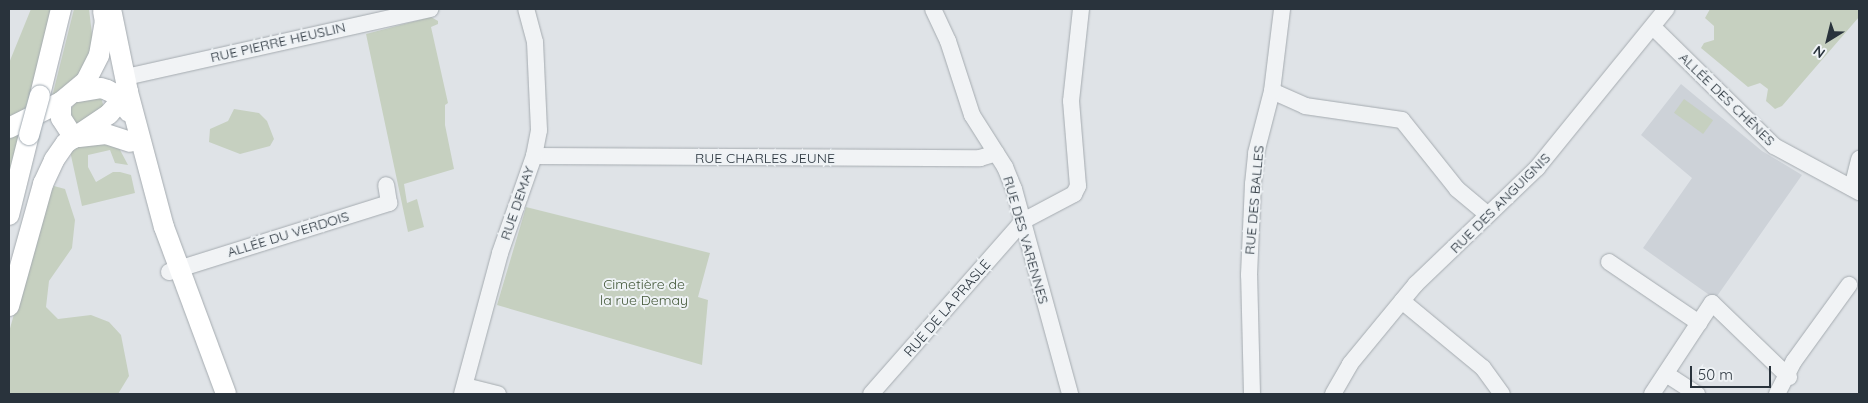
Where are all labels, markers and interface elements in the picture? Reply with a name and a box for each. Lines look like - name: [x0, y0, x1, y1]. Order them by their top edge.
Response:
- north arrow: [1803, 15, 1853, 65]
- street label: RUE PIERRE HEUSLIN: [209, 18, 347, 66]
- text: N: [1810, 42, 1829, 62]
- street label: ALLÉE DES CHÊNES: [1676, 49, 1778, 149]
- street label: RUE DES BALLES: [1241, 145, 1267, 255]
- street label: RUE DES ANGUIGNIS: [1446, 149, 1554, 257]
- street label: RUE CHARLES JEUNE: [695, 150, 835, 166]
- street label: RUE DEMAY: [497, 164, 537, 242]
- street label: RUE DES VARENNES: [1000, 174, 1052, 306]
- street label: ALLÉE DU VERDOIS: [225, 207, 351, 261]
- street label: RUE DE LA PRASLE: [900, 256, 994, 360]
- park label: Cimetière de la rue Demay: [600, 276, 688, 308]
- scale bar: [1693, 356, 1774, 388]
- text: 50 m: [1698, 365, 1733, 384]

